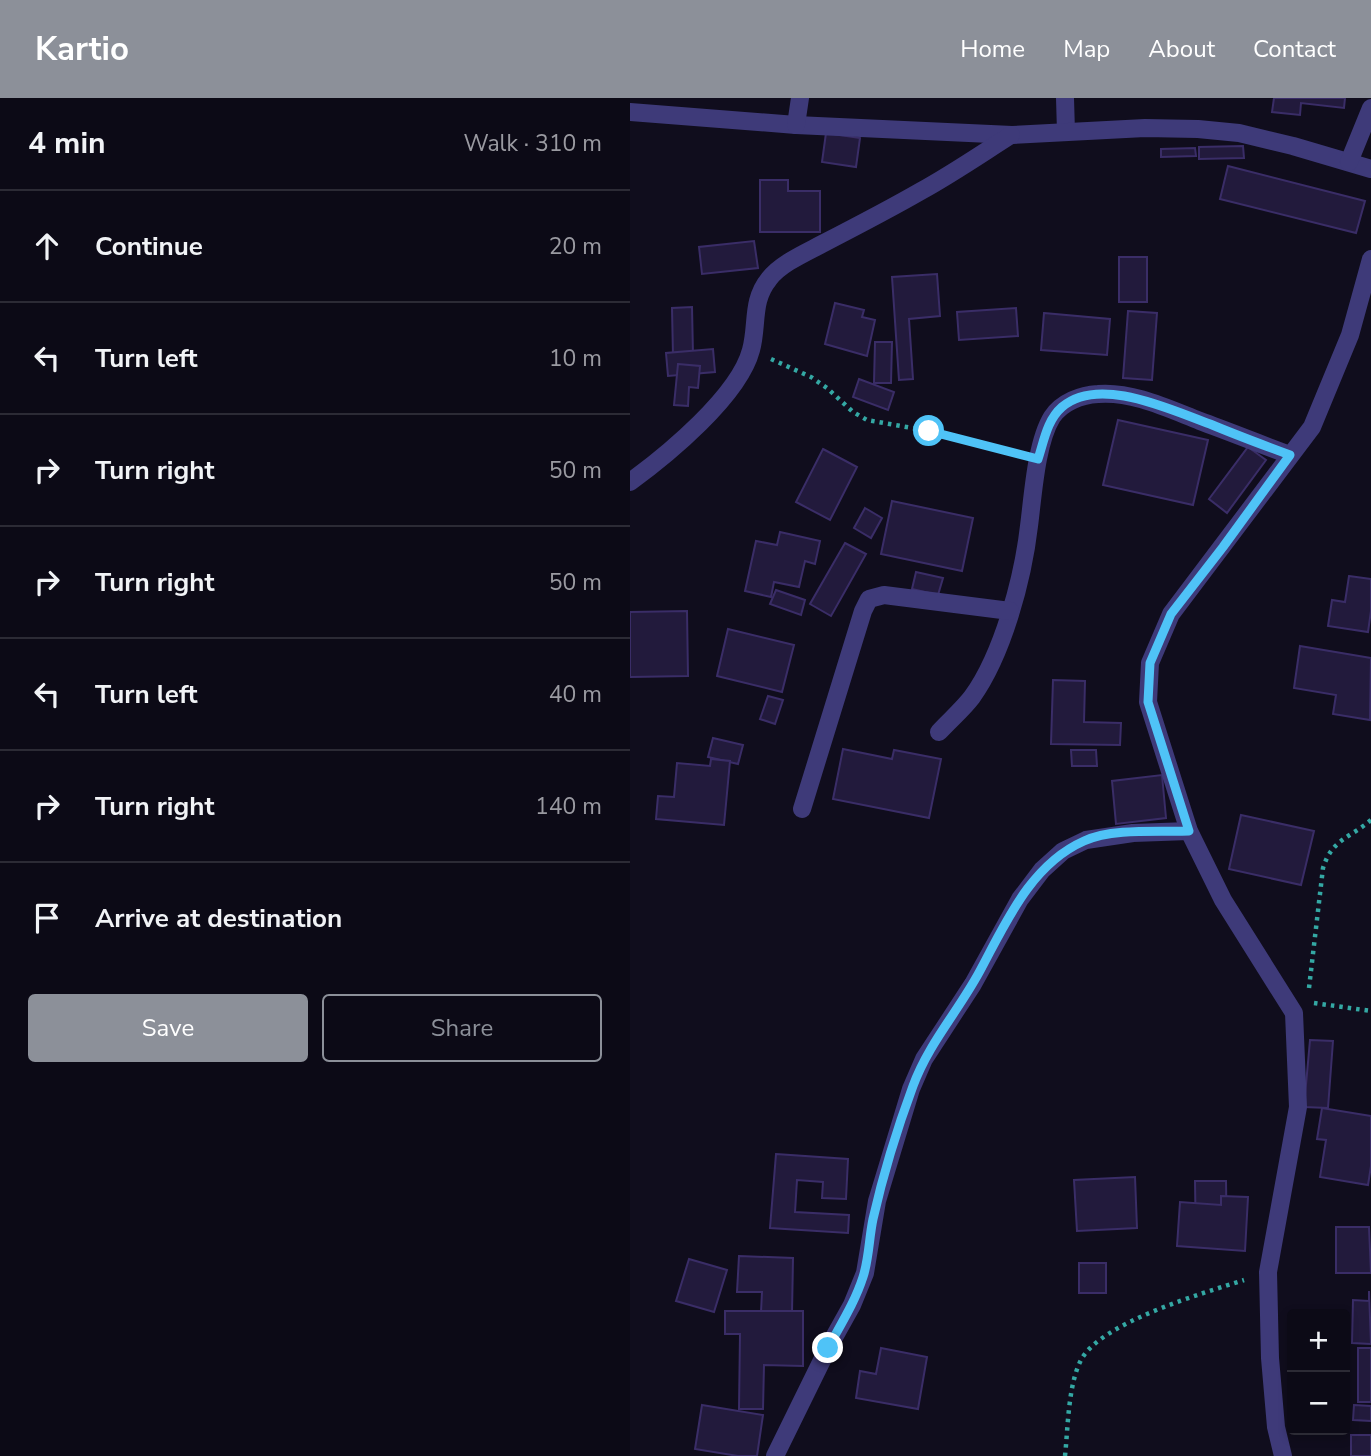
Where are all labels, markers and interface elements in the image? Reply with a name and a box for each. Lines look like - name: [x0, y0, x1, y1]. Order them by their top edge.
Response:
- text: Kartio: [35, 27, 129, 72]
- text: Home: [960, 33, 1025, 65]
- text: Map: [1063, 33, 1110, 65]
- text: About: [1148, 33, 1215, 65]
- text: Contact: [1253, 33, 1336, 65]
- text: 4 min: [28, 123, 106, 164]
- text: Walk · 310 m: [463, 128, 602, 159]
- icon: ahead: [28, 227, 66, 265]
- text: Continue: [95, 229, 203, 264]
- text: 20 m: [549, 231, 602, 262]
- icon: left: [28, 339, 66, 377]
- text: Turn left: [95, 341, 198, 376]
- text: 10 m: [549, 343, 602, 374]
- route start: [913, 415, 944, 446]
- icon: right: [28, 451, 66, 489]
- text: Turn right: [95, 453, 214, 488]
- text: 50 m: [549, 455, 602, 486]
- icon: right: [28, 563, 66, 601]
- text: Turn right: [95, 565, 214, 600]
- text: 50 m: [549, 567, 602, 598]
- icon: left: [28, 675, 66, 713]
- text: Turn left: [95, 677, 198, 712]
- text: 40 m: [549, 679, 602, 710]
- icon: right: [28, 787, 66, 825]
- text: Turn right: [95, 789, 214, 824]
- text: 140 m: [535, 791, 602, 822]
- icon: arrive: [28, 899, 66, 937]
- text: Arrive at destination: [95, 901, 342, 936]
- button: Save: [28, 994, 308, 1062]
- button: Share: [322, 994, 602, 1062]
- map controls: [1287, 1309, 1350, 1435]
- button: +: [1287, 1309, 1350, 1372]
- route end: [812, 1332, 843, 1363]
- button: −: [1287, 1372, 1350, 1435]

